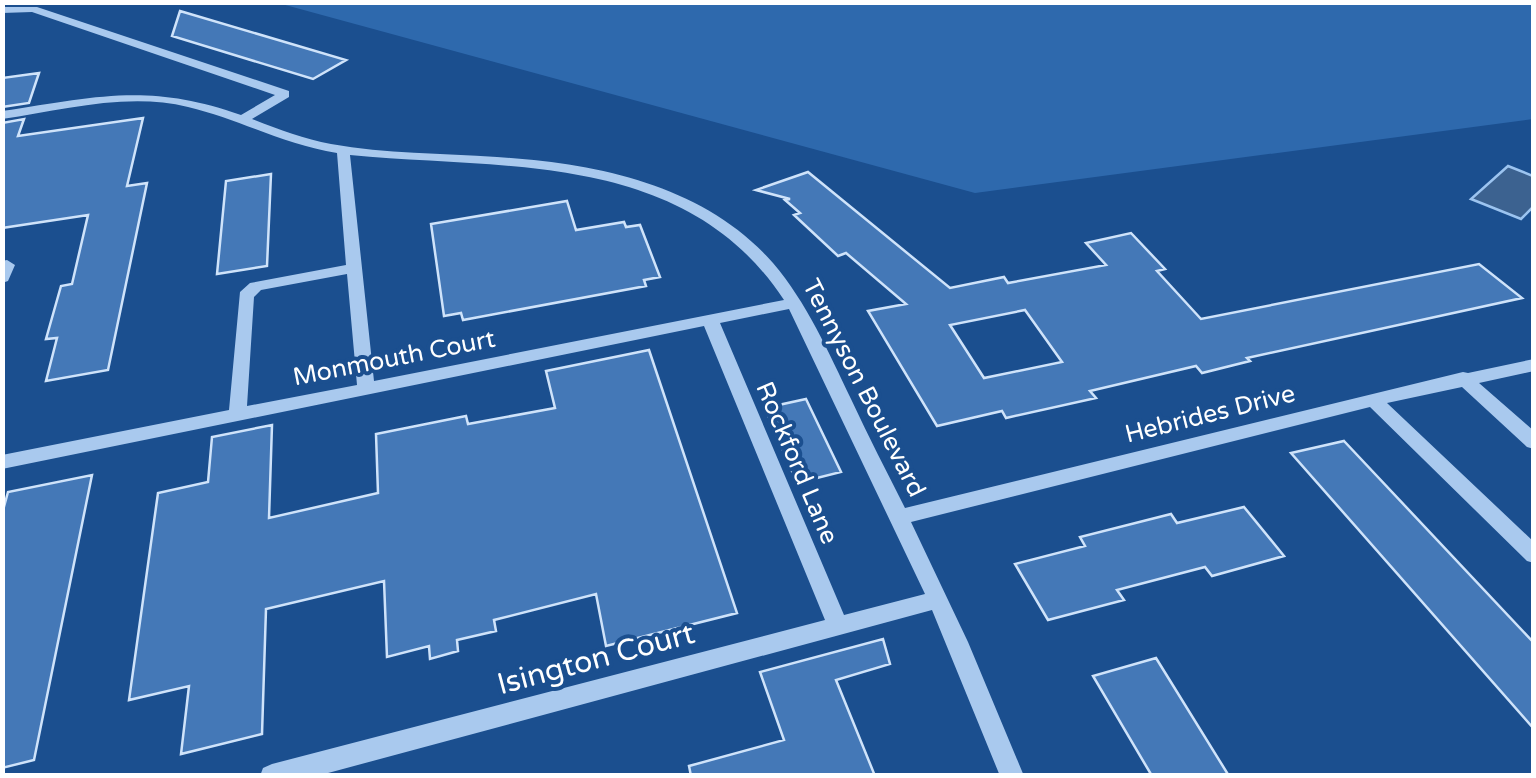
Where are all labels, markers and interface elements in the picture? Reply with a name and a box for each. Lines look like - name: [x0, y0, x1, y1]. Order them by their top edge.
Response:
- street label: Tennyson Boulevard: [796, 274, 932, 502]
- street label: Monmouth Court: [290, 324, 498, 392]
- street label: Rockford Lane: [749, 377, 845, 549]
- street label: Hebrides Drive: [1122, 378, 1298, 450]
- street label: Isington Court: [493, 615, 699, 703]

